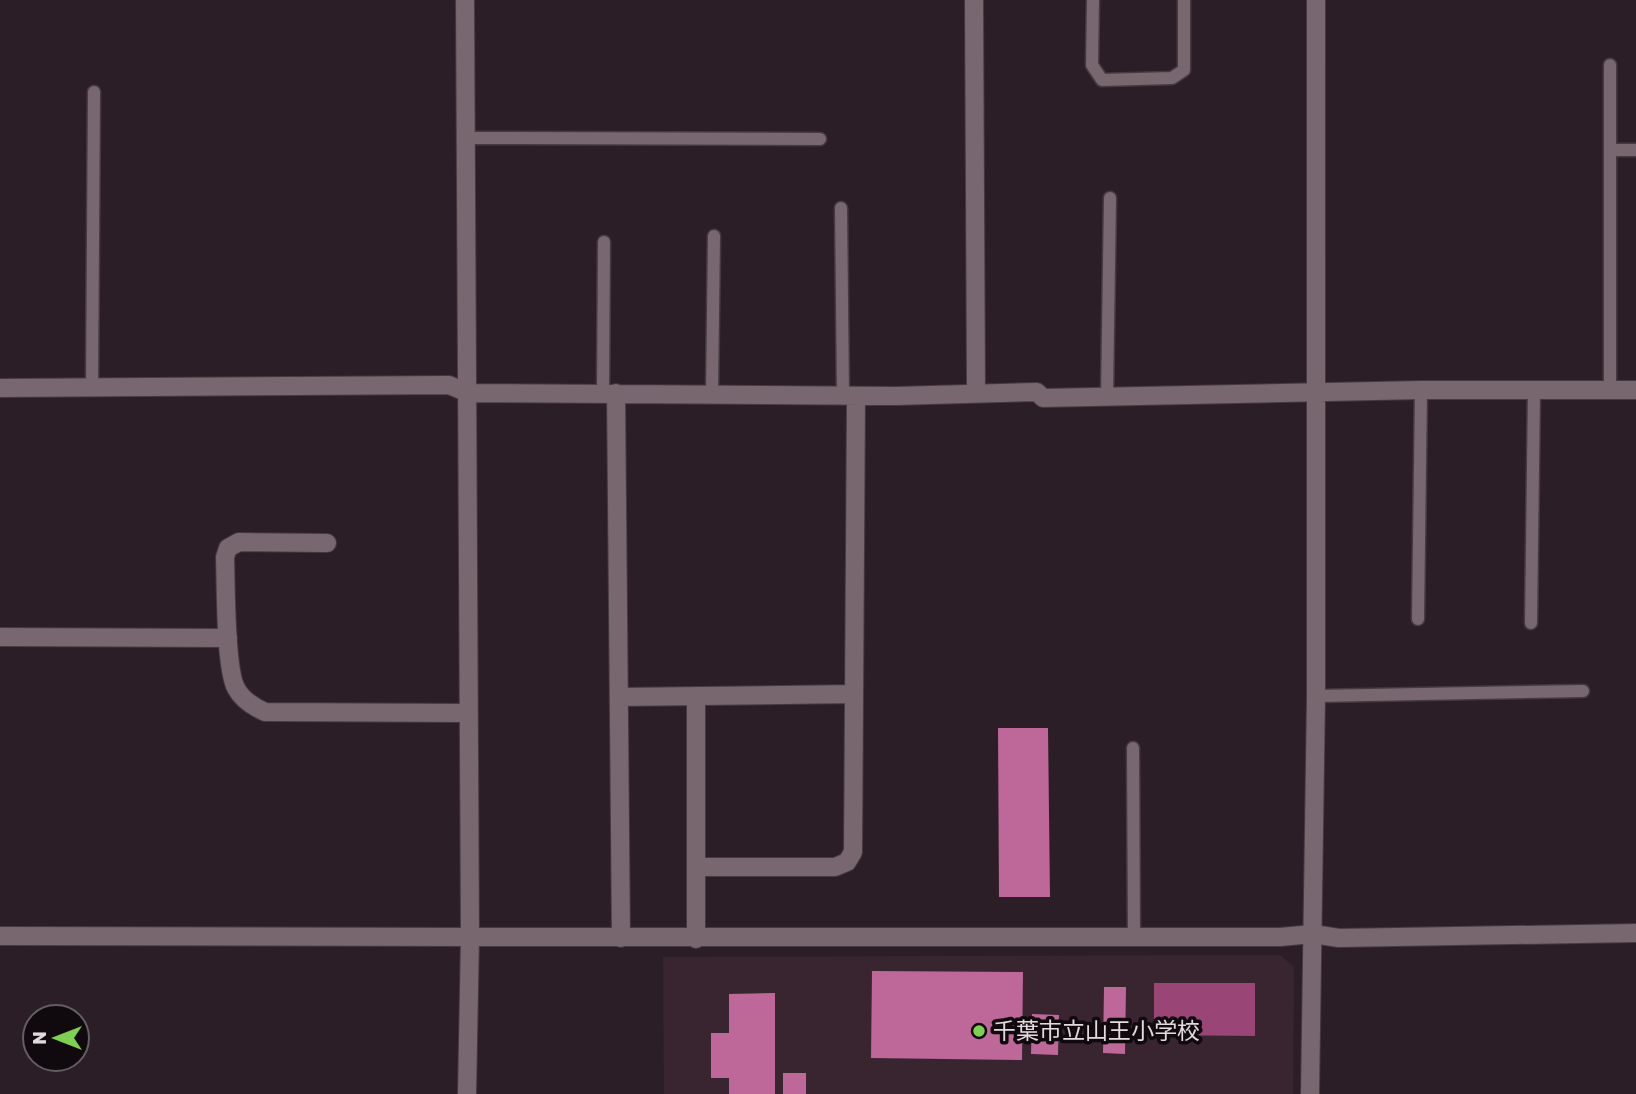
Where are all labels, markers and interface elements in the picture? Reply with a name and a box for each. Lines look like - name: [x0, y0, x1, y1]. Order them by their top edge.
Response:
- north arrow: [21, 1003, 91, 1073]
- place label: 千葉市立山王小学校: [993, 1017, 1200, 1045]
- marker: 千葉市立山王小学校: [971, 1023, 987, 1039]
- text: N: [28, 1031, 51, 1045]

